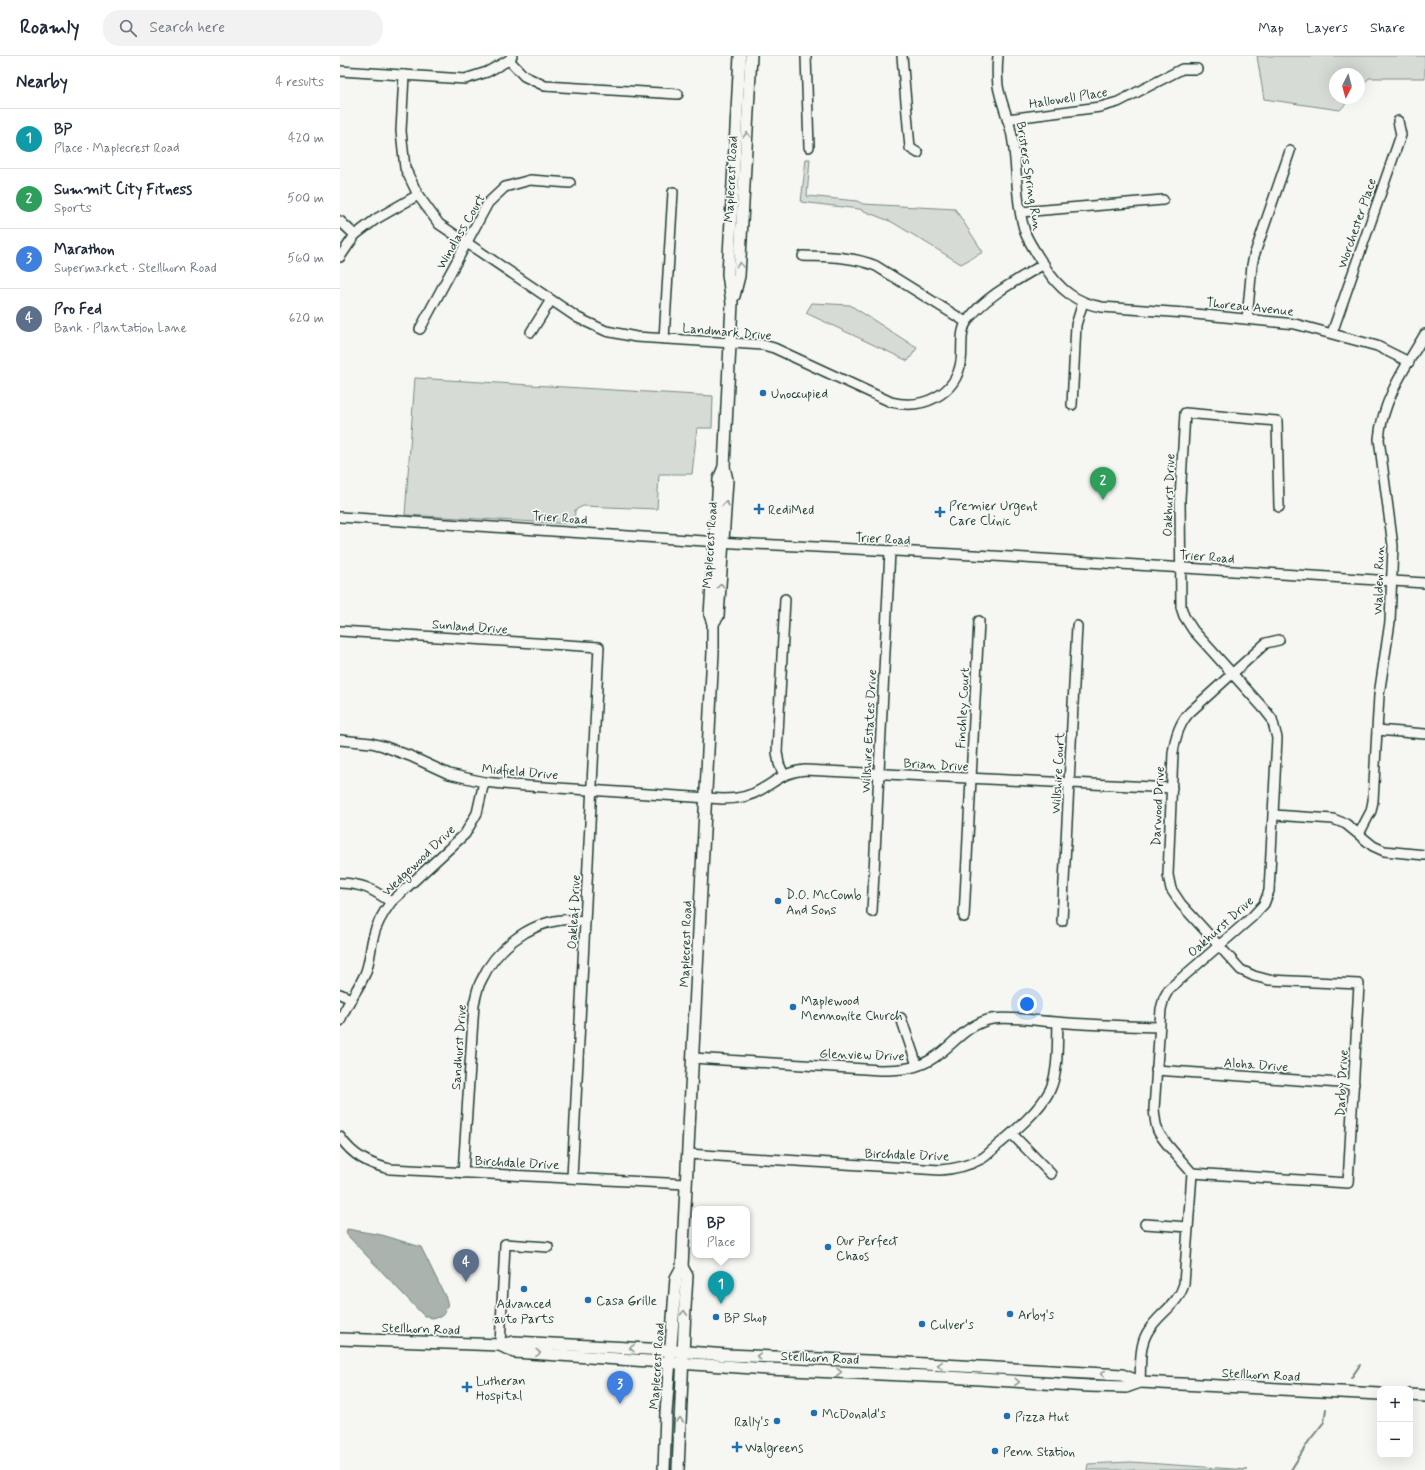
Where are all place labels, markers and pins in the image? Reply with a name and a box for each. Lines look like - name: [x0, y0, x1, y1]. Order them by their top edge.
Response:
- place label: Unoccupied: [771, 386, 828, 403]
- marker: Unoccupied: [758, 388, 768, 398]
- pin: 2: [1090, 467, 1116, 500]
- place label: Premier Urgent Care Clinic: [949, 498, 1038, 530]
- place label: RediMed: [768, 502, 814, 519]
- marker: RediMed: [753, 503, 765, 515]
- marker: Premier Urgent Care Clinic: [934, 506, 946, 518]
- place label: D.O. McComb And Sons: [786, 887, 862, 919]
- marker: D.O. McComb And Sons: [773, 896, 783, 906]
- place label: Maplewood Mennonite Church: [801, 993, 903, 1025]
- marker: Maplewood Mennonite Church: [788, 1002, 798, 1012]
- place label: Our Perfect Chaos: [836, 1233, 899, 1265]
- marker: Our Perfect Chaos: [823, 1242, 833, 1252]
- pin: 4: [453, 1249, 479, 1282]
- pin: 1: [708, 1271, 734, 1304]
- marker: Advanced auto Parts: [519, 1284, 529, 1294]
- place label: Casa Grille: [596, 1293, 657, 1310]
- marker: Casa Grille: [583, 1295, 593, 1305]
- place label: Advanced auto Parts: [494, 1296, 554, 1328]
- place label: Arby's: [1018, 1307, 1054, 1324]
- marker: Arby's: [1005, 1309, 1015, 1319]
- place label: BP Shop: [724, 1310, 767, 1327]
- marker: BP Shop: [711, 1312, 721, 1322]
- place label: Culver's: [930, 1317, 974, 1334]
- marker: Culver's: [917, 1319, 927, 1329]
- pin: 3: [607, 1371, 633, 1404]
- place label: Lutheran Hospital: [476, 1373, 526, 1405]
- marker: Lutheran Hospital: [461, 1381, 473, 1393]
- place label: McDonald's: [822, 1406, 886, 1423]
- marker: McDonald's: [809, 1408, 819, 1418]
- place label: Pizza Hut: [1015, 1409, 1069, 1426]
- marker: Pizza Hut: [1002, 1411, 1012, 1421]
- place label: Rally's: [734, 1414, 769, 1431]
- marker: Rally's: [772, 1416, 782, 1426]
- place label: Walgreens: [745, 1440, 803, 1458]
- marker: Walgreens: [732, 1442, 742, 1452]
- place label: Penn Station: [1003, 1444, 1075, 1461]
- marker: Penn Station: [990, 1446, 1000, 1456]

